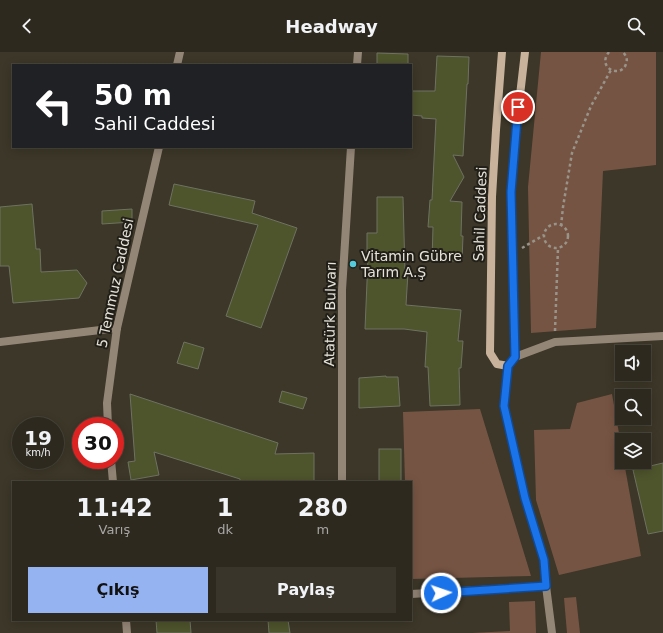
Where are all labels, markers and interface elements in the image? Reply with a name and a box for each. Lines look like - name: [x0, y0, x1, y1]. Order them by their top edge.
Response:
- icon: back: [16, 15, 38, 37]
- icon: search: [625, 15, 647, 37]
- text: Headway: [285, 16, 378, 37]
- text: 50 m: [94, 79, 172, 112]
- icon: left: [28, 80, 80, 132]
- pin: [501, 90, 535, 124]
- icon: arrive: [507, 96, 529, 118]
- text: Sahil Caddesi: [94, 113, 216, 134]
- street label: Sahil Caddesi: [470, 166, 490, 262]
- street label: 5 Temmuz Caddesi: [93, 217, 137, 349]
- place label: Vitamin Gübre Tarım A.Ş: [360, 248, 462, 280]
- marker: Vitamin Gübre Tarım A.Ş: [348, 259, 358, 269]
- street label: Atatürk Bulvarı: [321, 261, 339, 367]
- map controls: [615, 345, 651, 469]
- button: sound: [615, 345, 651, 381]
- button: search: [615, 389, 651, 425]
- speed limit sign: 30: [72, 417, 124, 469]
- text: 19: [24, 426, 52, 450]
- button: layers: [615, 433, 651, 469]
- text: km/h: [25, 447, 51, 458]
- text: 11:42: [76, 494, 153, 522]
- text: 1: [217, 494, 233, 522]
- text: 280: [298, 494, 348, 522]
- text: Varış: [99, 522, 130, 537]
- text: dk: [217, 522, 233, 537]
- text: m: [316, 522, 329, 537]
- button: Çıkış: [28, 567, 208, 613]
- button: Paylaş: [216, 567, 396, 613]
- position arrow: [420, 572, 462, 614]

